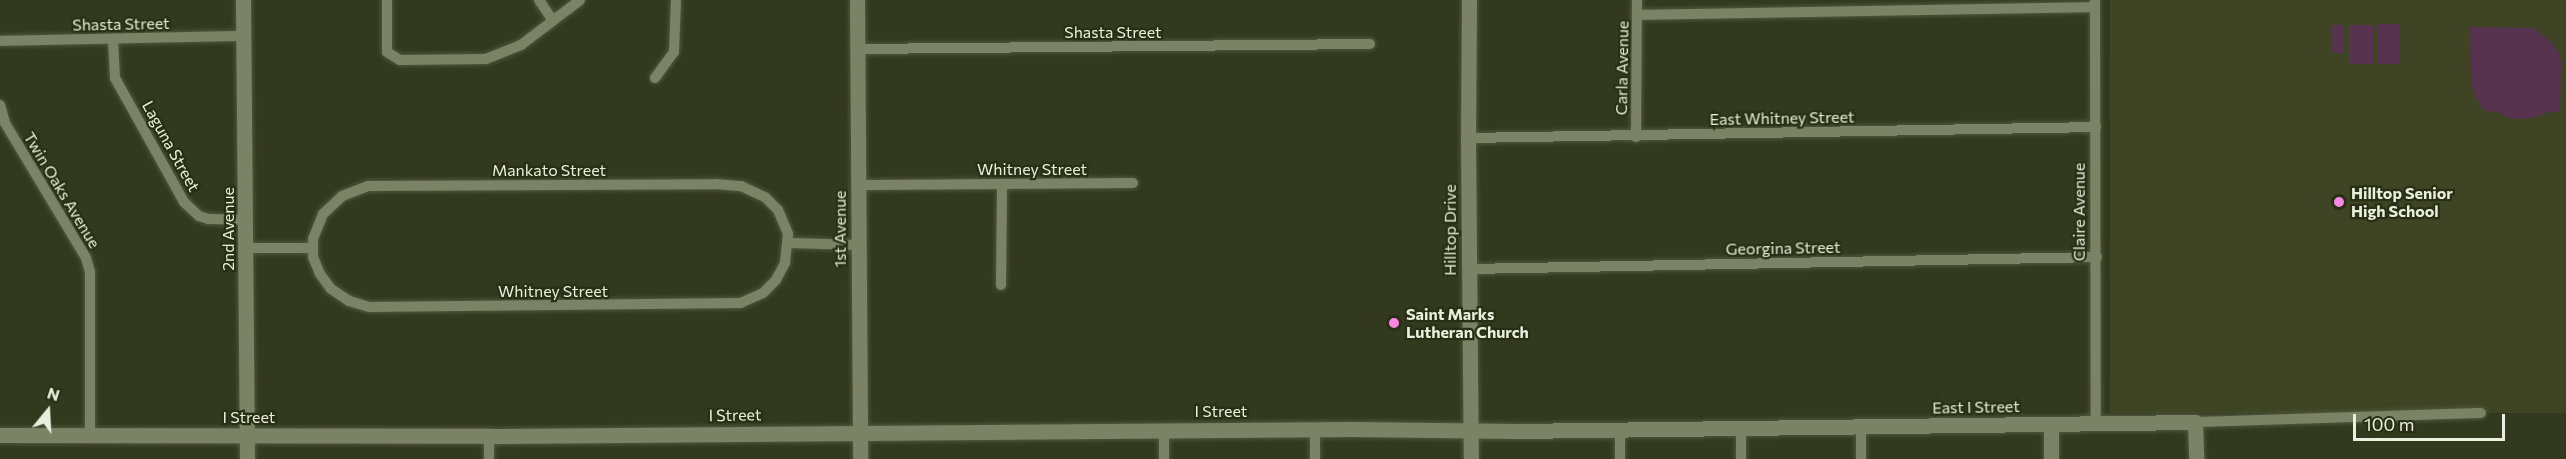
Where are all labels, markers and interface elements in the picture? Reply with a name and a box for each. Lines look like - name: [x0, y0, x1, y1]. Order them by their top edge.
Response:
- street label: Shasta Street: [72, 14, 170, 34]
- street label: Carla Avenue: [1612, 21, 1632, 115]
- street label: Shasta Street: [1064, 22, 1162, 42]
- street label: Laguna Street: [138, 97, 204, 195]
- street label: East Whitney Street: [1709, 107, 1855, 129]
- street label: Twin Oaks Avenue: [20, 128, 104, 252]
- street label: Whitney Street: [977, 159, 1087, 179]
- street label: Mankato Street: [492, 160, 606, 180]
- street label: Claire Avenue: [2069, 163, 2089, 261]
- place label: Hilltop Senior High School: [2351, 183, 2453, 221]
- street label: Hilltop Drive: [1440, 184, 1460, 276]
- street label: 2nd Avenue: [218, 187, 238, 271]
- street label: 1st Avenue: [830, 190, 850, 268]
- marker: Hilltop Senior High School: [2332, 195, 2346, 209]
- street label: Georgina Street: [1725, 237, 1841, 259]
- street label: Whitney Street: [498, 281, 608, 301]
- place label: Saint Marks Lutheran Church: [1406, 304, 1529, 342]
- marker: Saint Marks Lutheran Church: [1387, 316, 1401, 330]
- north arrow: [18, 381, 78, 441]
- text: N: [45, 383, 62, 404]
- street label: East I Street: [1932, 397, 2020, 417]
- street label: I Street: [1195, 401, 1247, 421]
- scale bar: [2356, 402, 2508, 440]
- street label: I Street: [708, 405, 762, 425]
- street label: I Street: [223, 407, 275, 427]
- text: 100 m: [2364, 413, 2414, 435]

